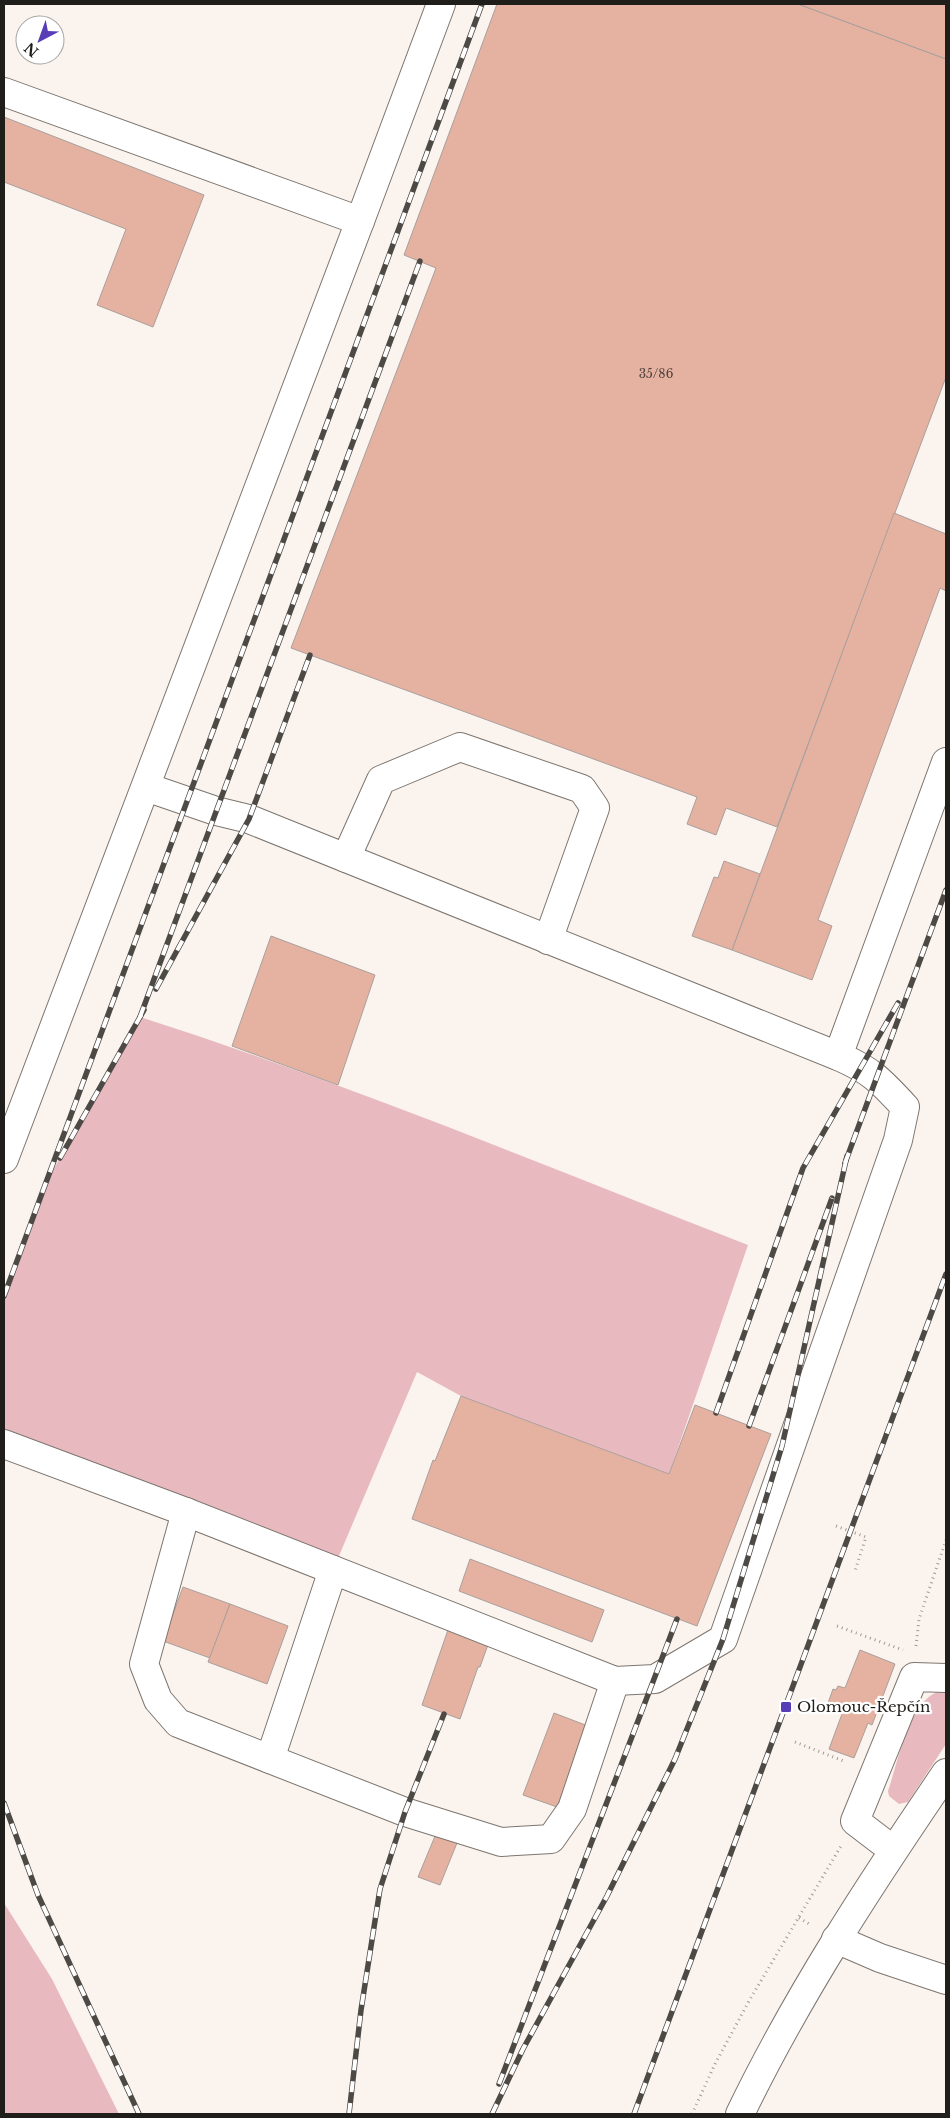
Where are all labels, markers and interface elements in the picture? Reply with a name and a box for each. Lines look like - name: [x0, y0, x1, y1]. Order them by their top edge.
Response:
- north arrow: [15, 15, 65, 65]
- text: N: [21, 39, 42, 61]
- house number: 35/86: [639, 366, 674, 381]
- place label: Olomouc-Řepčín: [797, 1697, 930, 1716]
- marker: Olomouc-Řepčín: [779, 1700, 793, 1714]

